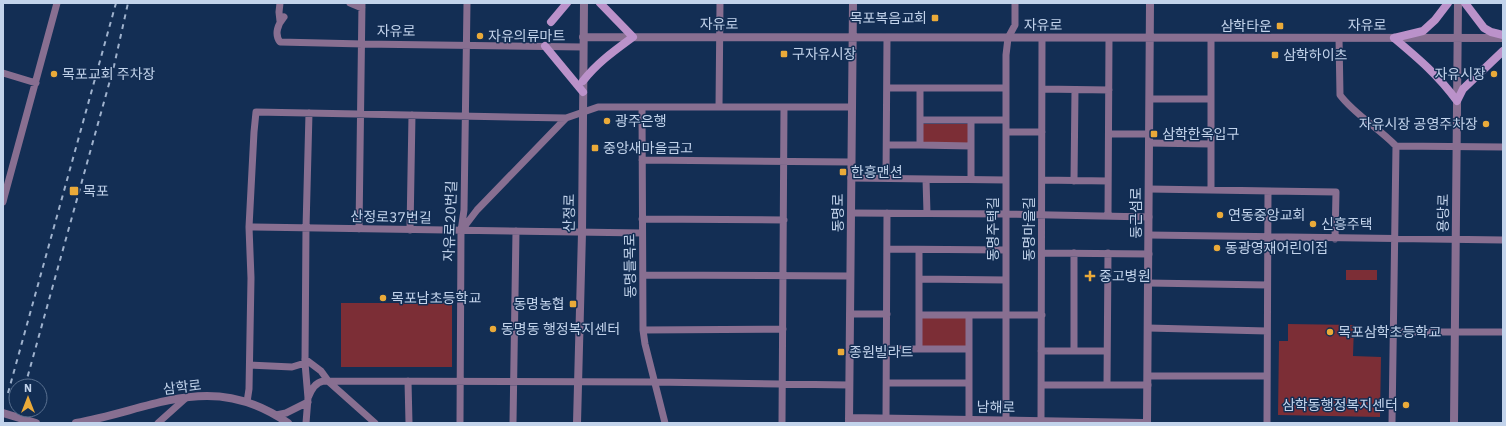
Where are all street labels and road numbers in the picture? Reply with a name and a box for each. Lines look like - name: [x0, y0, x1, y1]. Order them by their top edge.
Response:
- street label: 자유로: [700, 15, 738, 33]
- street label: 자유로: [1024, 16, 1062, 34]
- street label: 자유로: [1348, 16, 1386, 34]
- street label: 자유로: [377, 22, 415, 40]
- street label: 자유로20번길: [440, 180, 460, 262]
- street label: 둥근섬로: [1127, 187, 1145, 239]
- street label: 산정로: [560, 193, 578, 232]
- street label: 용당로: [1434, 193, 1452, 232]
- street label: 동명로: [829, 194, 847, 232]
- street label: 동명주택길: [984, 197, 1002, 261]
- street label: 동명마을길: [1020, 197, 1038, 261]
- street label: 산정로37번길: [350, 207, 432, 227]
- street label: 동명들목로: [620, 234, 640, 298]
- street label: 삼학로: [162, 376, 202, 398]
- street label: 남해로: [977, 398, 1016, 416]

